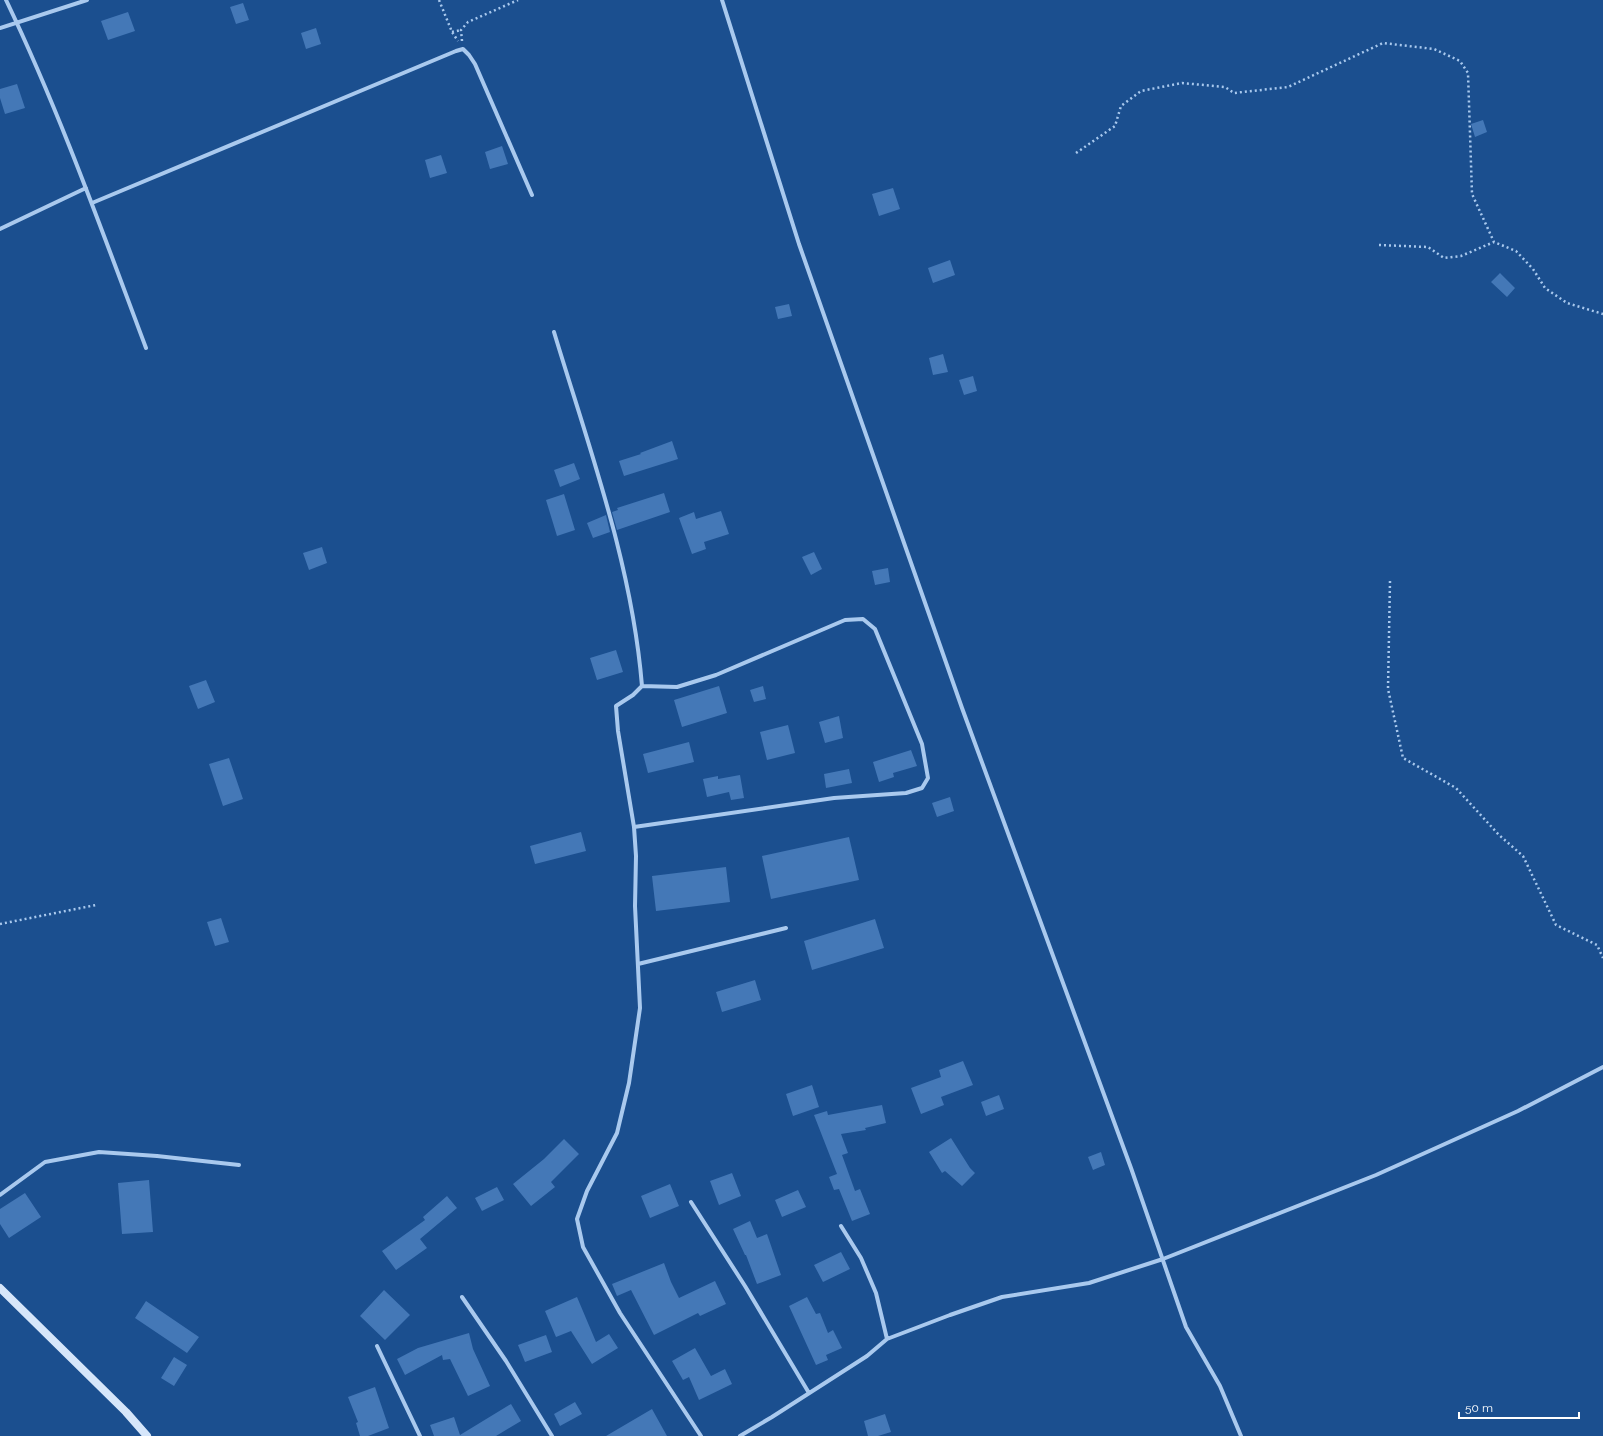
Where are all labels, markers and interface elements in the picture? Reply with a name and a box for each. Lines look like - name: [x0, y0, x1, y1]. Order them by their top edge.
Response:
- scale bar: [1459, 1394, 1579, 1420]
- text: 50 m: [1465, 1401, 1493, 1415]

